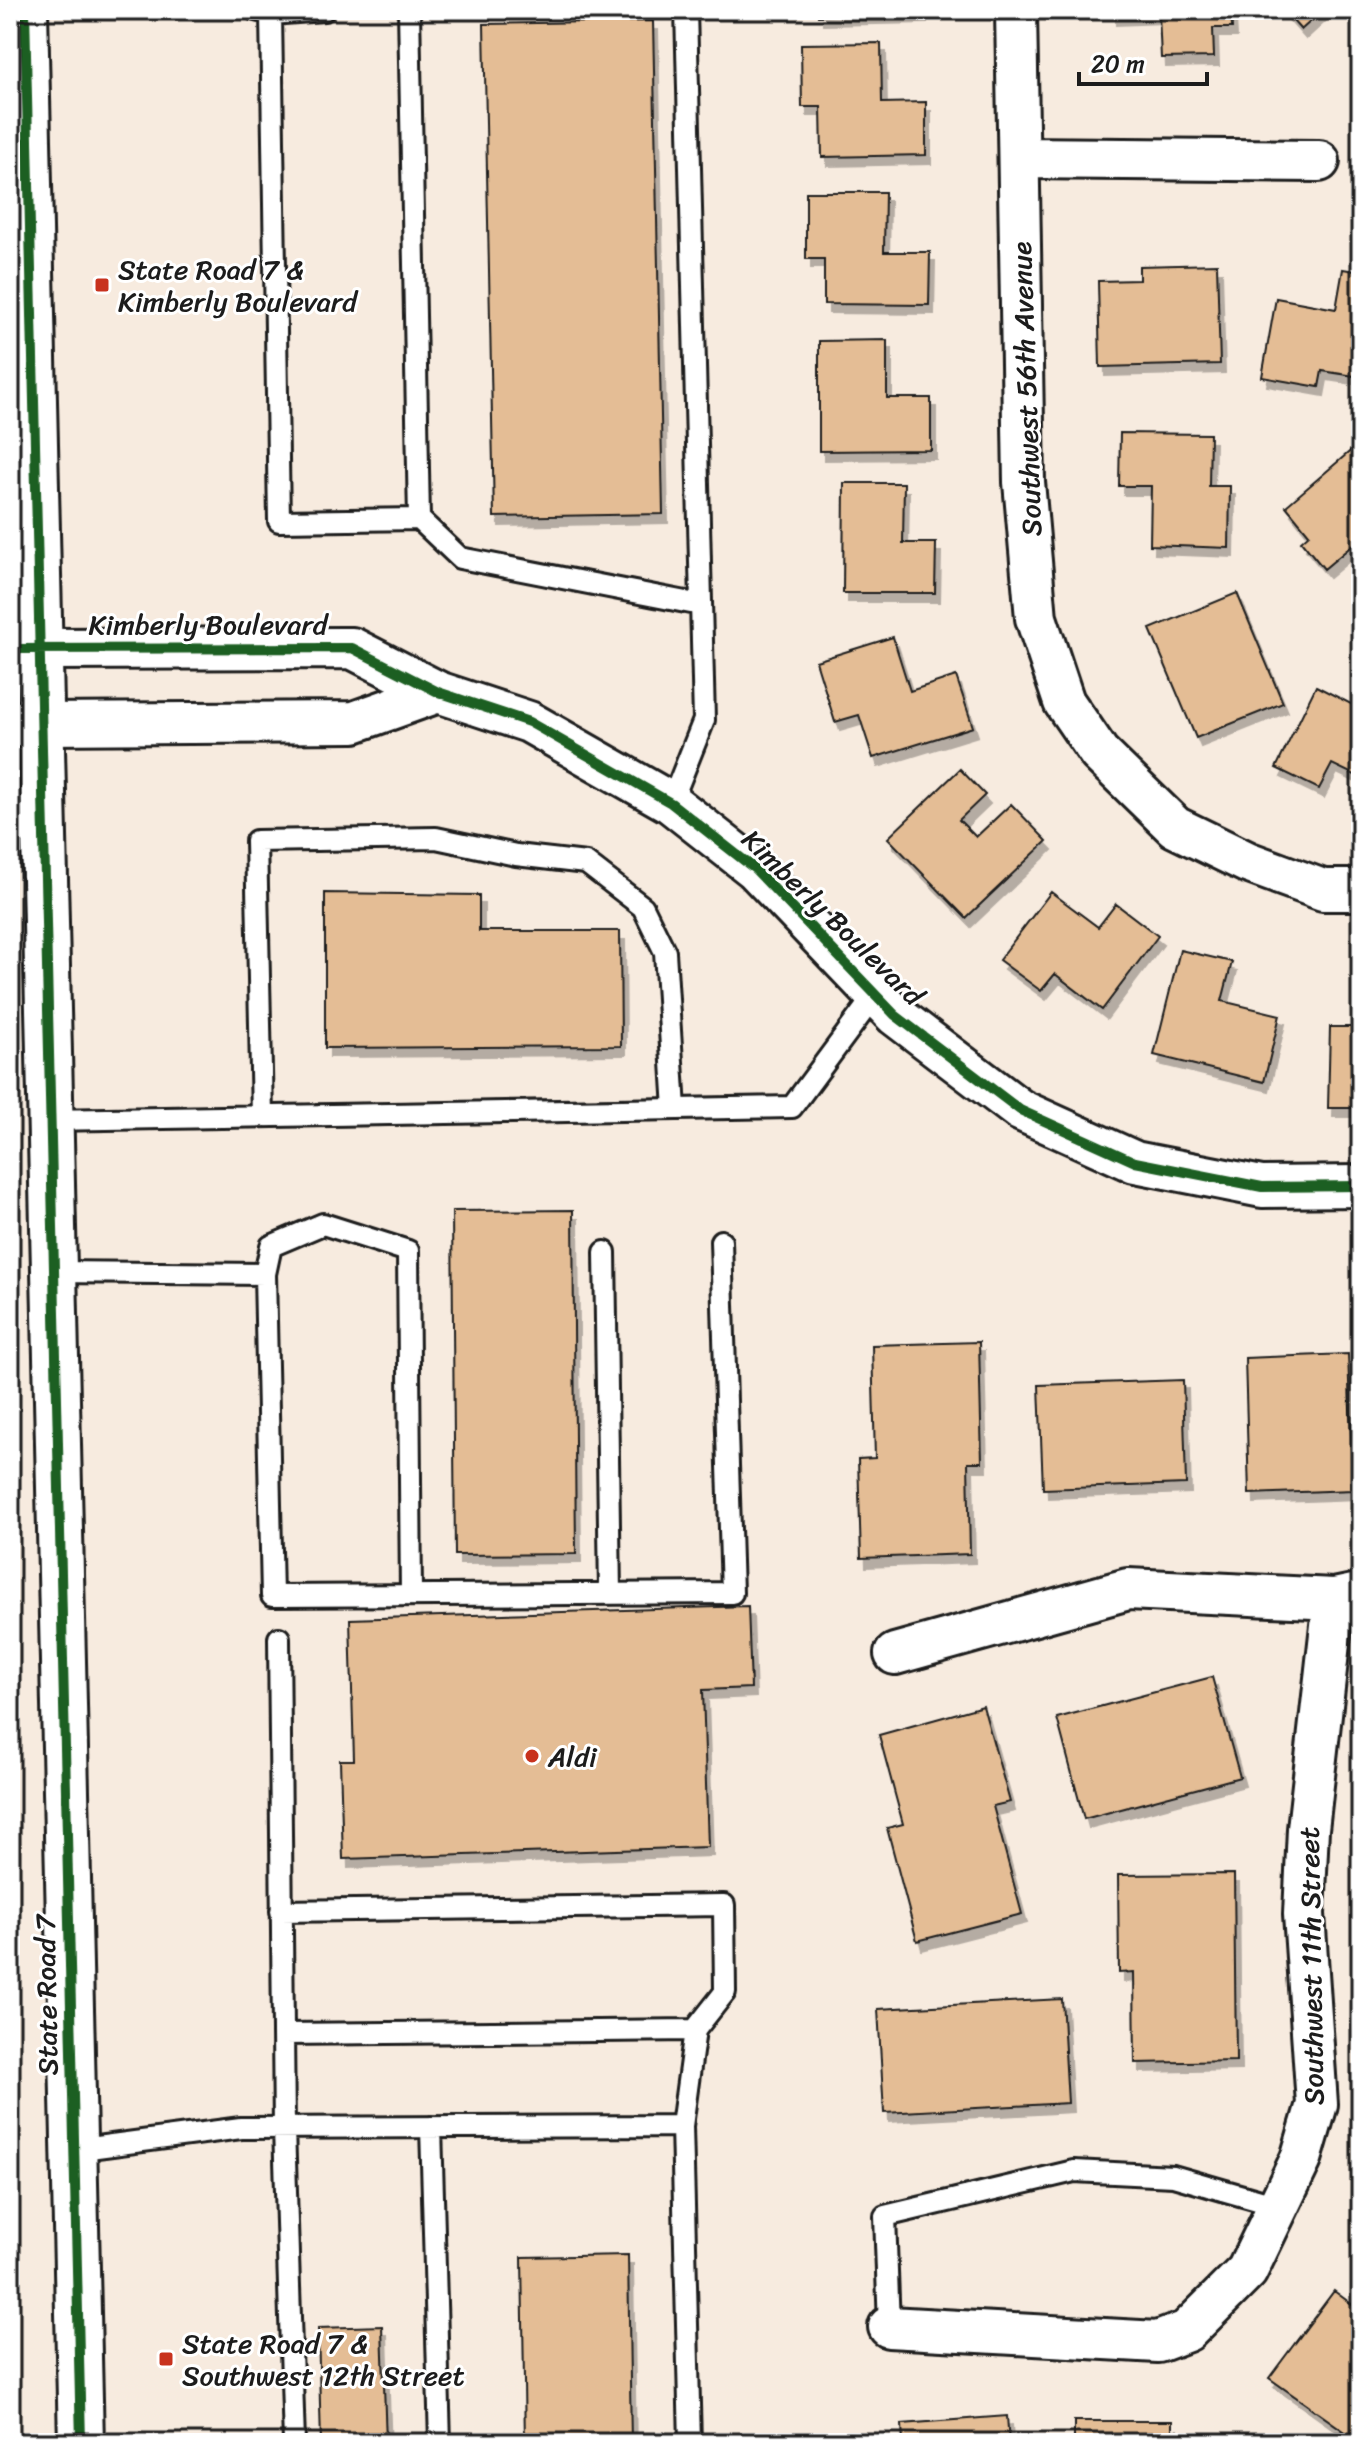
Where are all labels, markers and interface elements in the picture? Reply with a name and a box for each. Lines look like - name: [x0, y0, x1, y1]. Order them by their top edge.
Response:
- scale bar: [1079, 36, 1207, 86]
- text: 20 m: [1091, 43, 1145, 85]
- street label: Southwest 56th Avenue: [997, 241, 1056, 537]
- place label: State Road 7 & Kimberly Boulevard: [118, 245, 359, 326]
- marker: State Road 7 & Kimberly Boulevard: [93, 276, 111, 294]
- street label: Kimberly Boulevard: [88, 600, 330, 649]
- street label: Kimberly Boulevard: [730, 817, 937, 1020]
- place label: Aldi: [547, 1732, 598, 1781]
- marker: Aldi: [523, 1747, 541, 1765]
- street label: Southwest 11th Street: [1285, 1826, 1338, 2106]
- street label: State Road 7: [21, 1912, 72, 2076]
- place label: State Road 7 & Southwest 12th Street: [182, 2319, 465, 2400]
- marker: State Road 7 & Southwest 12th Street: [157, 2350, 175, 2368]

